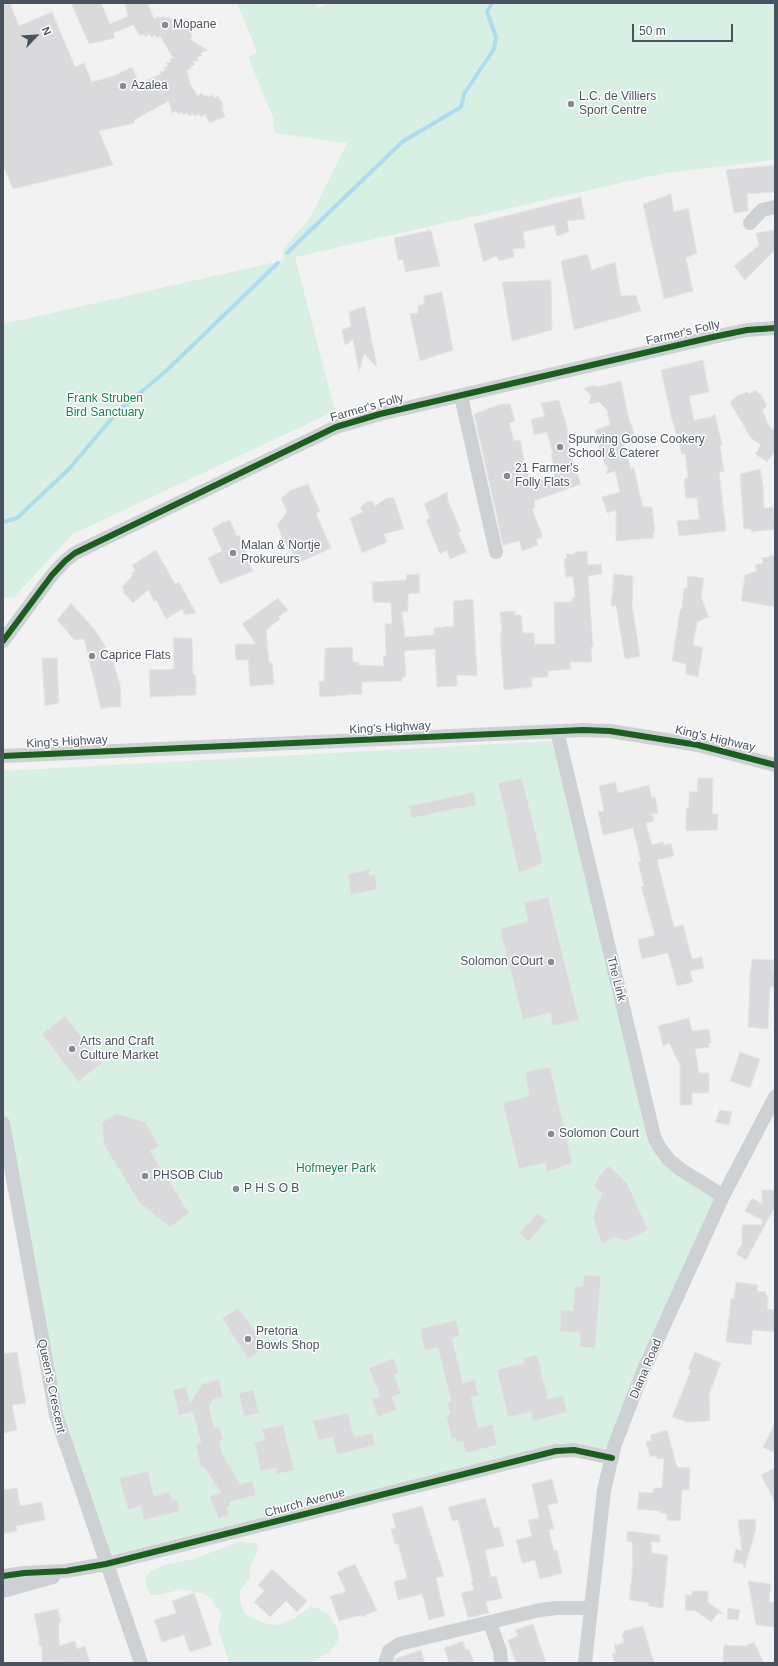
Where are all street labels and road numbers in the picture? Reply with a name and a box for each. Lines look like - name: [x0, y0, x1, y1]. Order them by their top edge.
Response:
- street label: Farmer's Folly: [645, 317, 721, 349]
- street label: Farmer's Folly: [329, 391, 405, 425]
- street label: King's Highway: [349, 719, 431, 737]
- street label: King's Highway: [674, 723, 756, 755]
- street label: King's Highway: [26, 733, 108, 751]
- street label: The Link: [603, 955, 629, 1003]
- street label: Diana Road: [627, 1337, 665, 1401]
- street label: Queen's Crescent: [34, 1338, 68, 1434]
- street label: Church Avenue: [263, 1485, 347, 1521]

